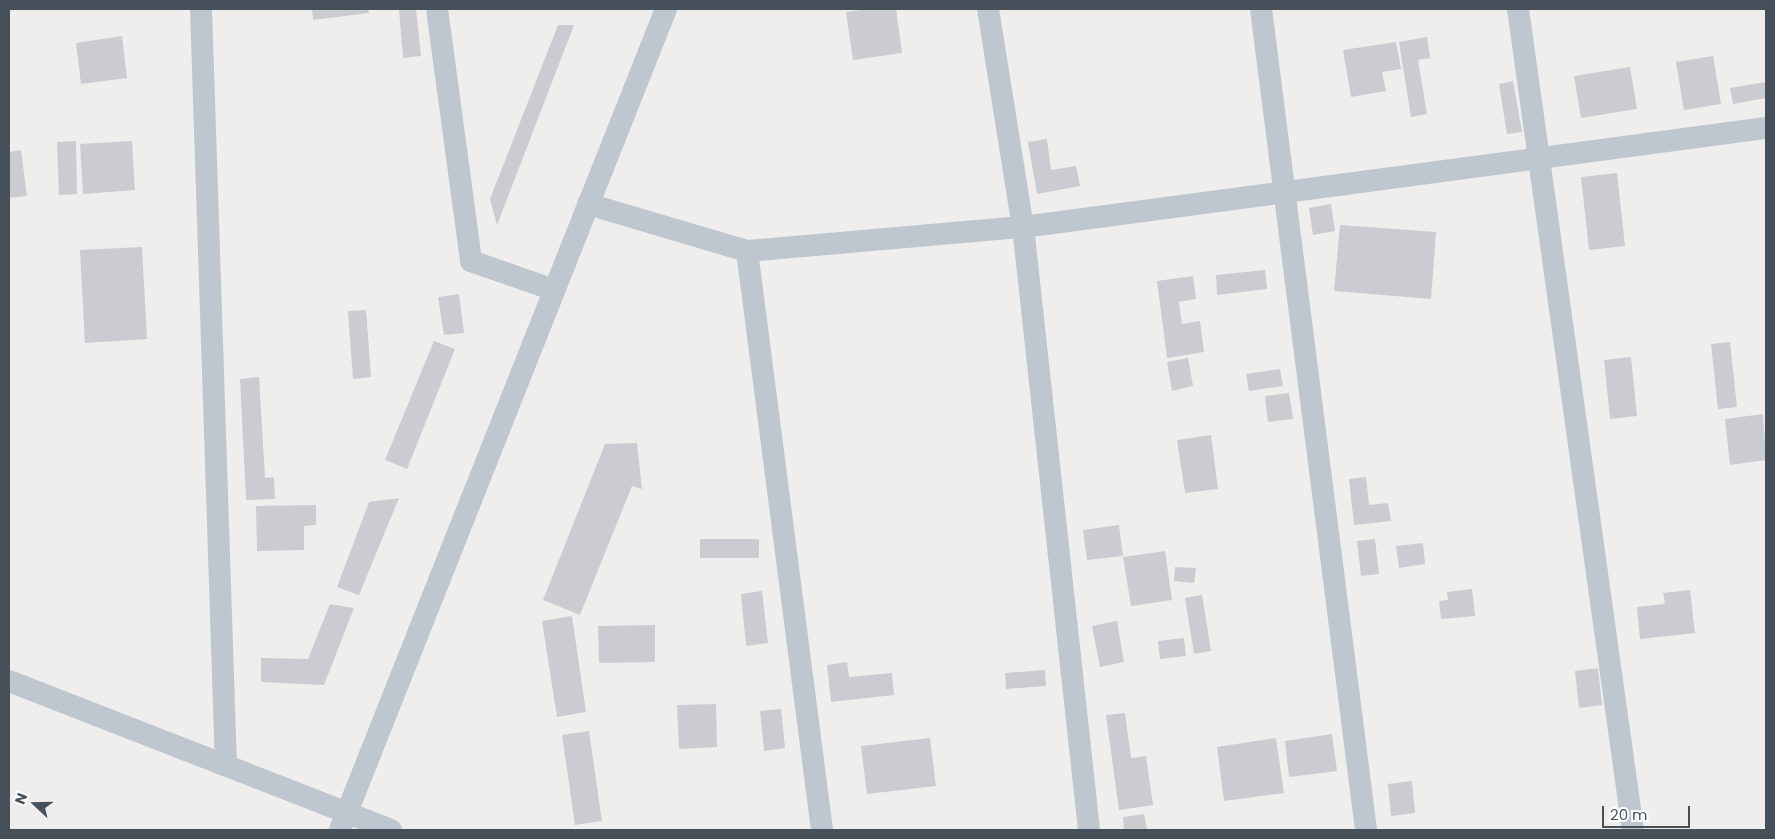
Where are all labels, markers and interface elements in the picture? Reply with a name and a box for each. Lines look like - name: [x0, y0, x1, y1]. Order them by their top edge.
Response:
- north arrow: [10, 779, 60, 829]
- text: N: [10, 790, 32, 807]
- scale bar: [1605, 796, 1692, 828]
- text: 20 m: [1610, 804, 1648, 825]

